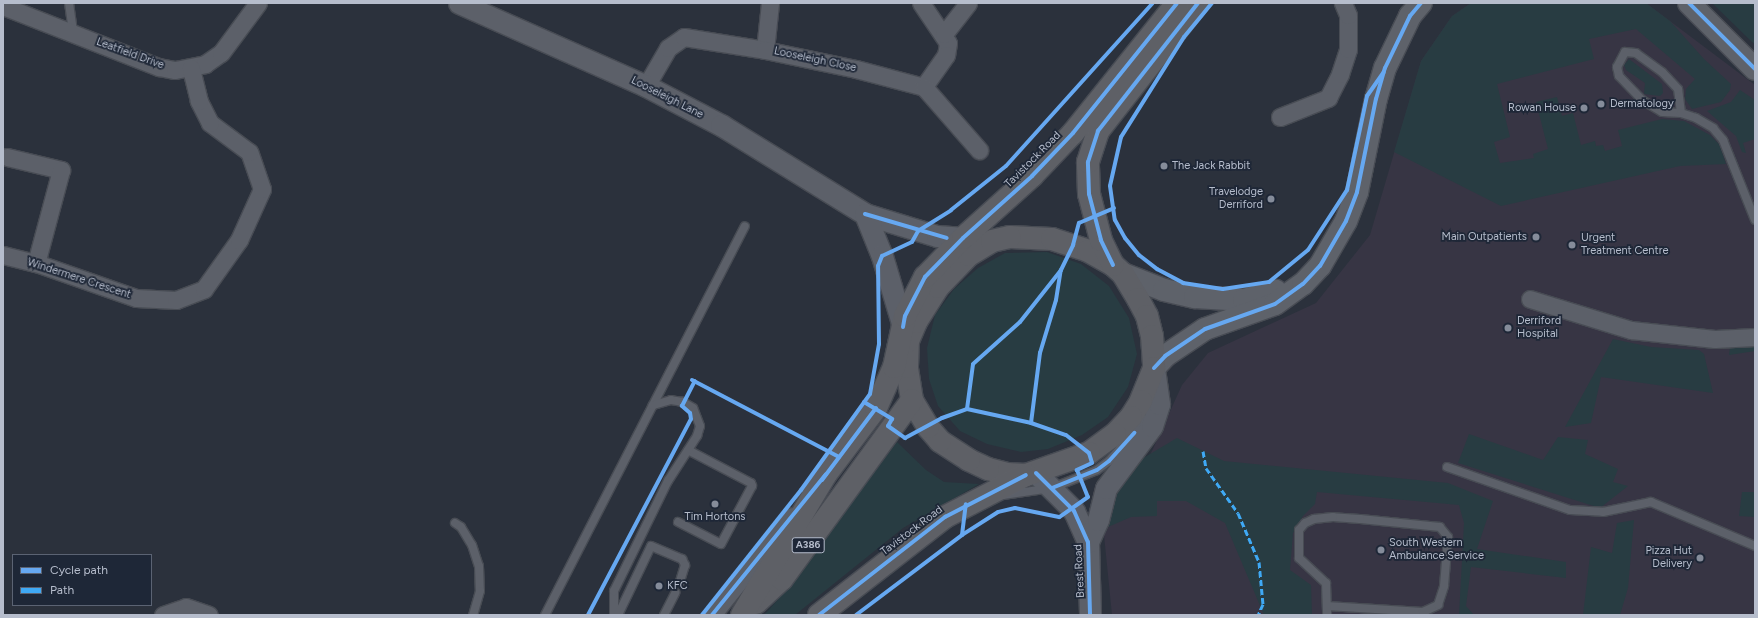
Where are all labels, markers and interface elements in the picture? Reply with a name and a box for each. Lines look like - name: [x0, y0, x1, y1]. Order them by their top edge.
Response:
- street label: Leatfield Drive: [94, 36, 166, 72]
- street label: Looseleigh Close: [773, 45, 857, 75]
- street label: Looseleigh Lane: [629, 74, 705, 122]
- place label: Dermatology: [1610, 97, 1674, 111]
- marker: Dermatology: [1595, 98, 1607, 110]
- place label: Rowan House: [1508, 101, 1576, 115]
- marker: Rowan House: [1579, 103, 1589, 113]
- street label: Tavistock Road: [1002, 129, 1064, 191]
- place label: The Jack Rabbit: [1172, 159, 1250, 173]
- marker: The Jack Rabbit: [1159, 161, 1169, 171]
- place label: Travelodge Derriford: [1209, 186, 1263, 212]
- marker: Travelodge Derriford: [1266, 194, 1276, 204]
- place label: Main Outpatients: [1442, 230, 1527, 244]
- marker: Main Outpatients: [1530, 231, 1542, 243]
- place label: Urgent Treatment Centre: [1581, 232, 1668, 258]
- marker: Urgent Treatment Centre: [1566, 239, 1578, 251]
- street label: Windermere Crescent: [25, 256, 133, 302]
- place label: Derriford Hospital: [1517, 315, 1561, 341]
- marker: Derriford Hospital: [1502, 322, 1514, 334]
- marker: Tim Hortons: [710, 499, 720, 509]
- street label: Tavistock Road: [878, 503, 946, 559]
- place label: Tim Hortons: [685, 510, 745, 524]
- road number: A386: [791, 537, 825, 553]
- place label: South Western Ambulance Service: [1389, 537, 1484, 563]
- street label: Brest Road: [1072, 544, 1088, 598]
- marker: South Western Ambulance Service: [1376, 545, 1386, 555]
- place label: Pizza Hut Delivery: [1645, 545, 1692, 571]
- marker: Pizza Hut Delivery: [1695, 553, 1705, 563]
- legend: [12, 554, 152, 606]
- text: Cycle path: [50, 563, 108, 577]
- place label: KFC: [667, 579, 688, 593]
- marker: KFC: [654, 581, 664, 591]
- text: Path: [50, 583, 74, 597]

